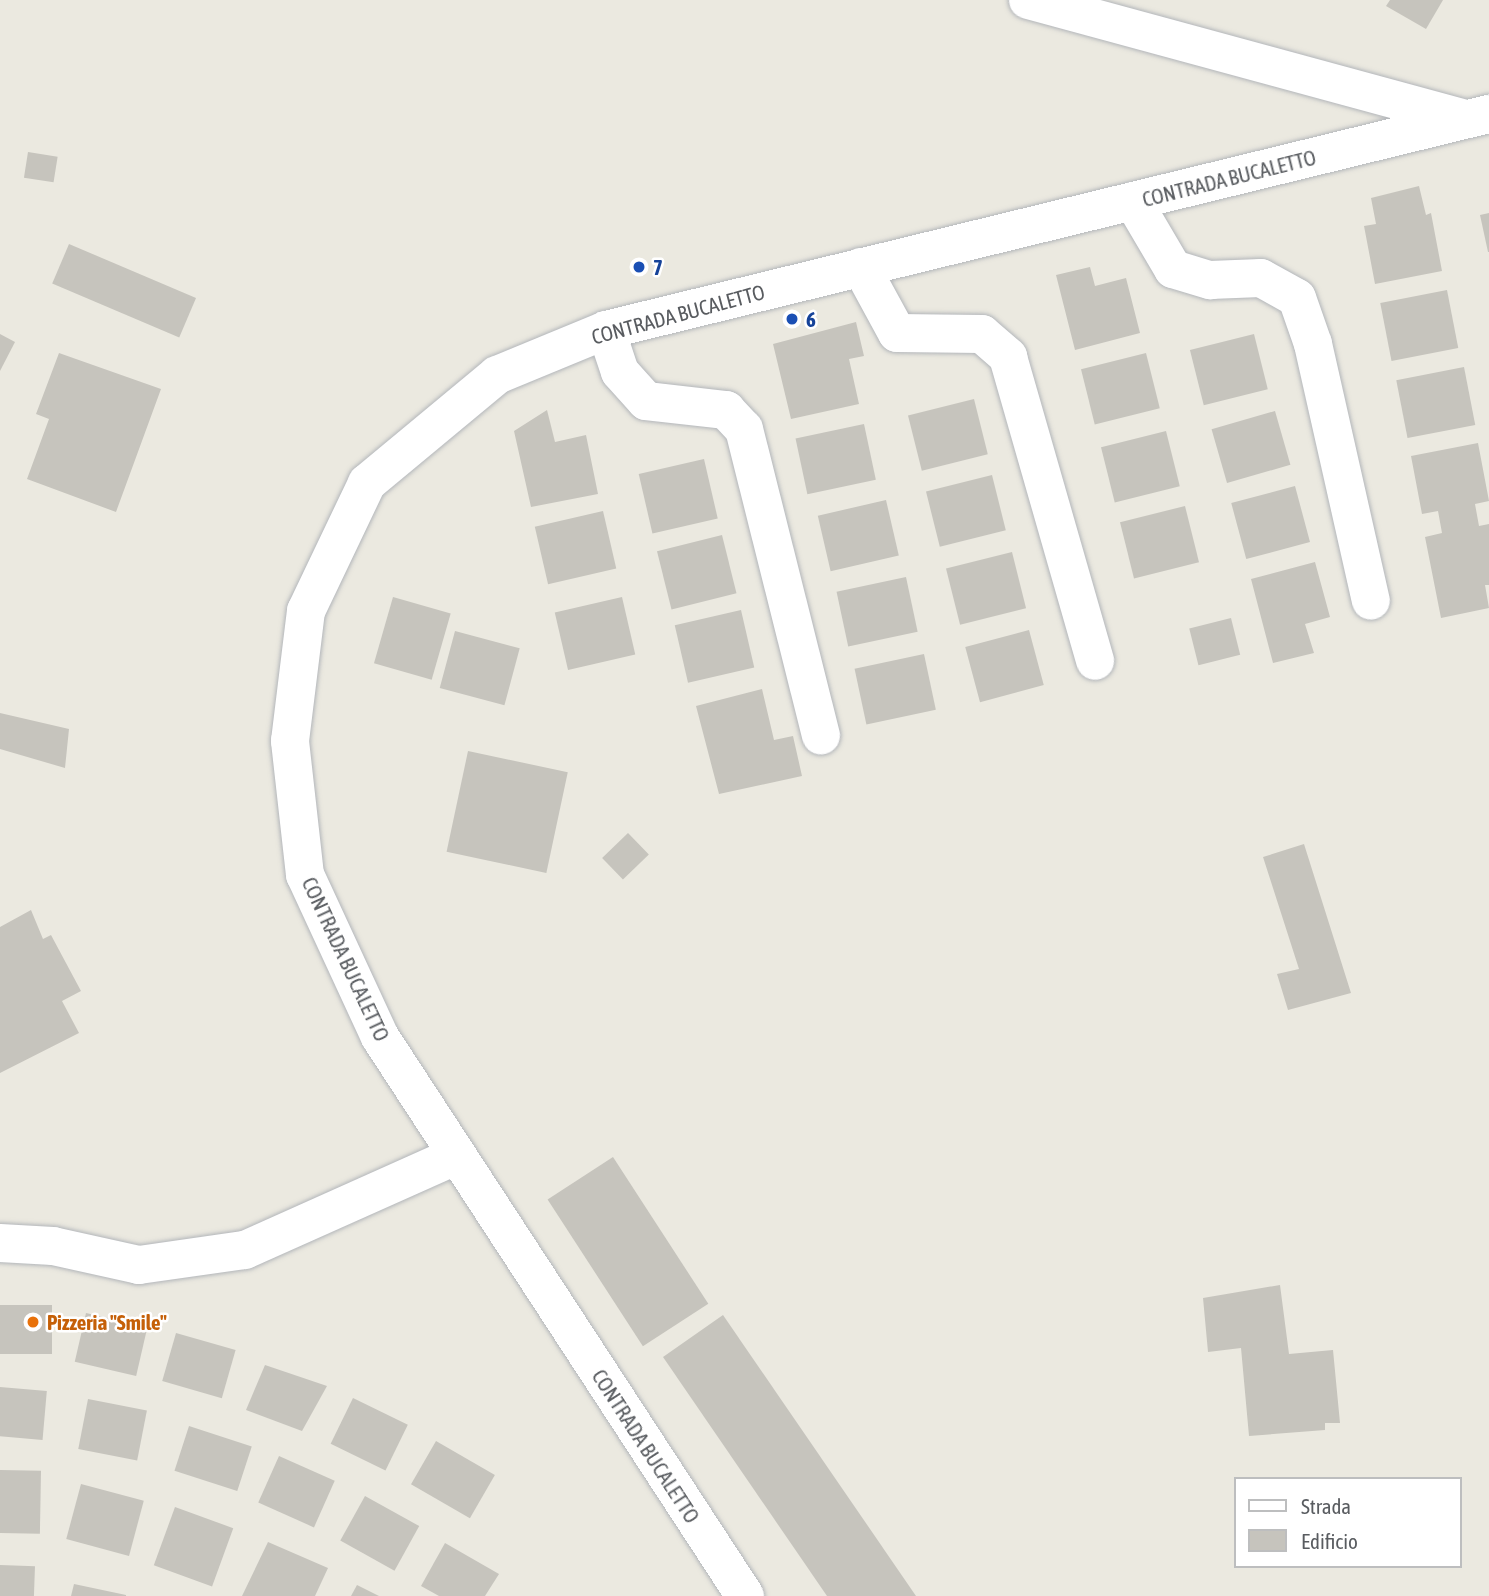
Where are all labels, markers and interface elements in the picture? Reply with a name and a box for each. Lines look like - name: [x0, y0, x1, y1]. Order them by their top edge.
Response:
- street label: CONTRADA BUCALETTO: [1140, 144, 1318, 212]
- place label: 7: [653, 254, 663, 280]
- marker: 7: [631, 259, 647, 275]
- street label: CONTRADA BUCALETTO: [589, 279, 767, 349]
- place label: 6: [806, 306, 816, 332]
- marker: 6: [784, 311, 800, 327]
- street label: CONTRADA BUCALETTO: [297, 873, 395, 1045]
- place label: Pizzeria "Smile": [47, 1309, 167, 1335]
- marker: Pizzeria "Smile": [25, 1314, 41, 1330]
- street label: CONTRADA BUCALETTO: [587, 1364, 705, 1528]
- legend: [1234, 1477, 1461, 1568]
- text: Strada: [1301, 1494, 1351, 1518]
- text: Edificio: [1301, 1529, 1358, 1553]

